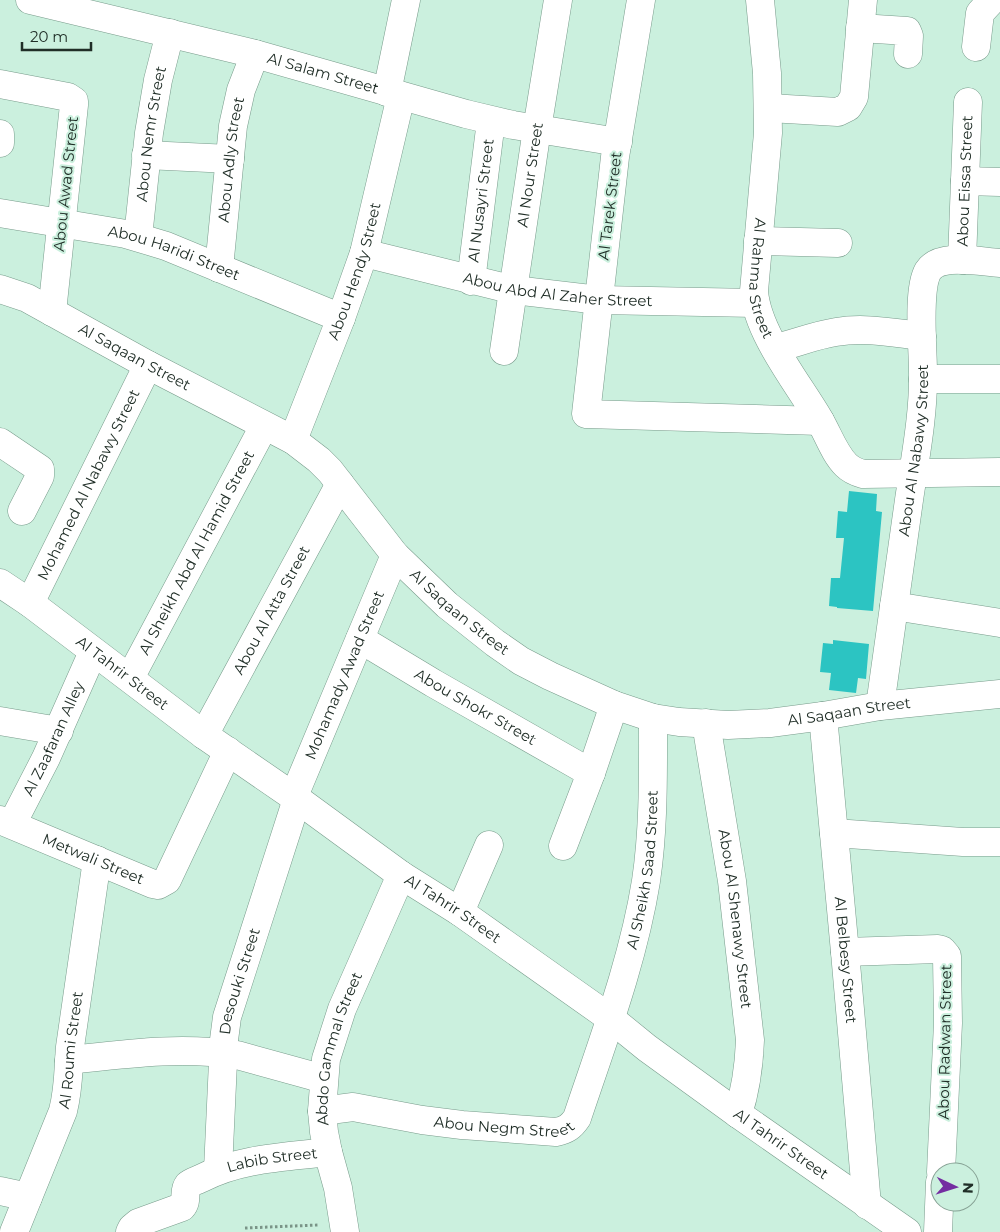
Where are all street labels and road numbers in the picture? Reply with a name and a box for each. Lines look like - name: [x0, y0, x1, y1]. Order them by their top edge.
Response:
- street label: Al Salam Street: [265, 48, 381, 98]
- street label: Abou Nemr Street: [132, 64, 170, 203]
- street label: Abou Adly Street: [214, 95, 248, 223]
- street label: Abou Awad Street: [49, 115, 82, 253]
- street label: Abou Eissa Street: [953, 115, 976, 247]
- street label: Al Nour Street: [513, 121, 547, 229]
- street label: Al Nusayri Street: [463, 138, 498, 263]
- street label: Al Tarek Street: [593, 151, 626, 261]
- street label: Abou Hendy Street: [323, 200, 385, 342]
- street label: Al Rahma Street: [745, 217, 778, 342]
- street label: Abou Haridi Street: [107, 221, 243, 284]
- street label: Abou Abd Al Zaher Street: [461, 268, 653, 310]
- street label: Al Saqaan Street: [76, 319, 194, 394]
- street label: Abou Al Nabawy Street: [894, 364, 932, 538]
- street label: Mohamed Al Nabawy Street: [33, 386, 144, 583]
- street label: Al Sheikh Abd Al Hamid Street: [134, 447, 258, 658]
- street label: Abou Al Atta Street: [229, 542, 314, 678]
- street label: Al Saqaan Street: [406, 565, 513, 659]
- street label: Mohamady Awad Street: [300, 588, 388, 762]
- street label: Al Tahrir Street: [73, 631, 173, 714]
- street label: Abou Shokr Street: [411, 664, 540, 749]
- street label: Al Zaafaran Alley: [18, 677, 88, 799]
- street label: Al Saqaan Street: [786, 693, 911, 730]
- street label: Al Sheikh Saad Street: [622, 790, 662, 951]
- street label: Abou Al Shenawy Street: [715, 827, 756, 1010]
- street label: Metwali Street: [40, 829, 147, 888]
- street label: Al Tahrir Street: [401, 870, 505, 947]
- street label: Al Belbesy Street: [831, 896, 861, 1024]
- street label: Desouki Street: [215, 925, 264, 1036]
- street label: Abou Radwan Street: [934, 964, 955, 1120]
- street label: Abdo Gammal Street: [312, 969, 366, 1127]
- street label: Al Roumi Street: [54, 990, 87, 1110]
- street label: Al Tahrir Street: [730, 1104, 832, 1183]
- street label: Abou Negm Street: [433, 1112, 578, 1141]
- street label: Labib Street: [224, 1143, 318, 1176]

